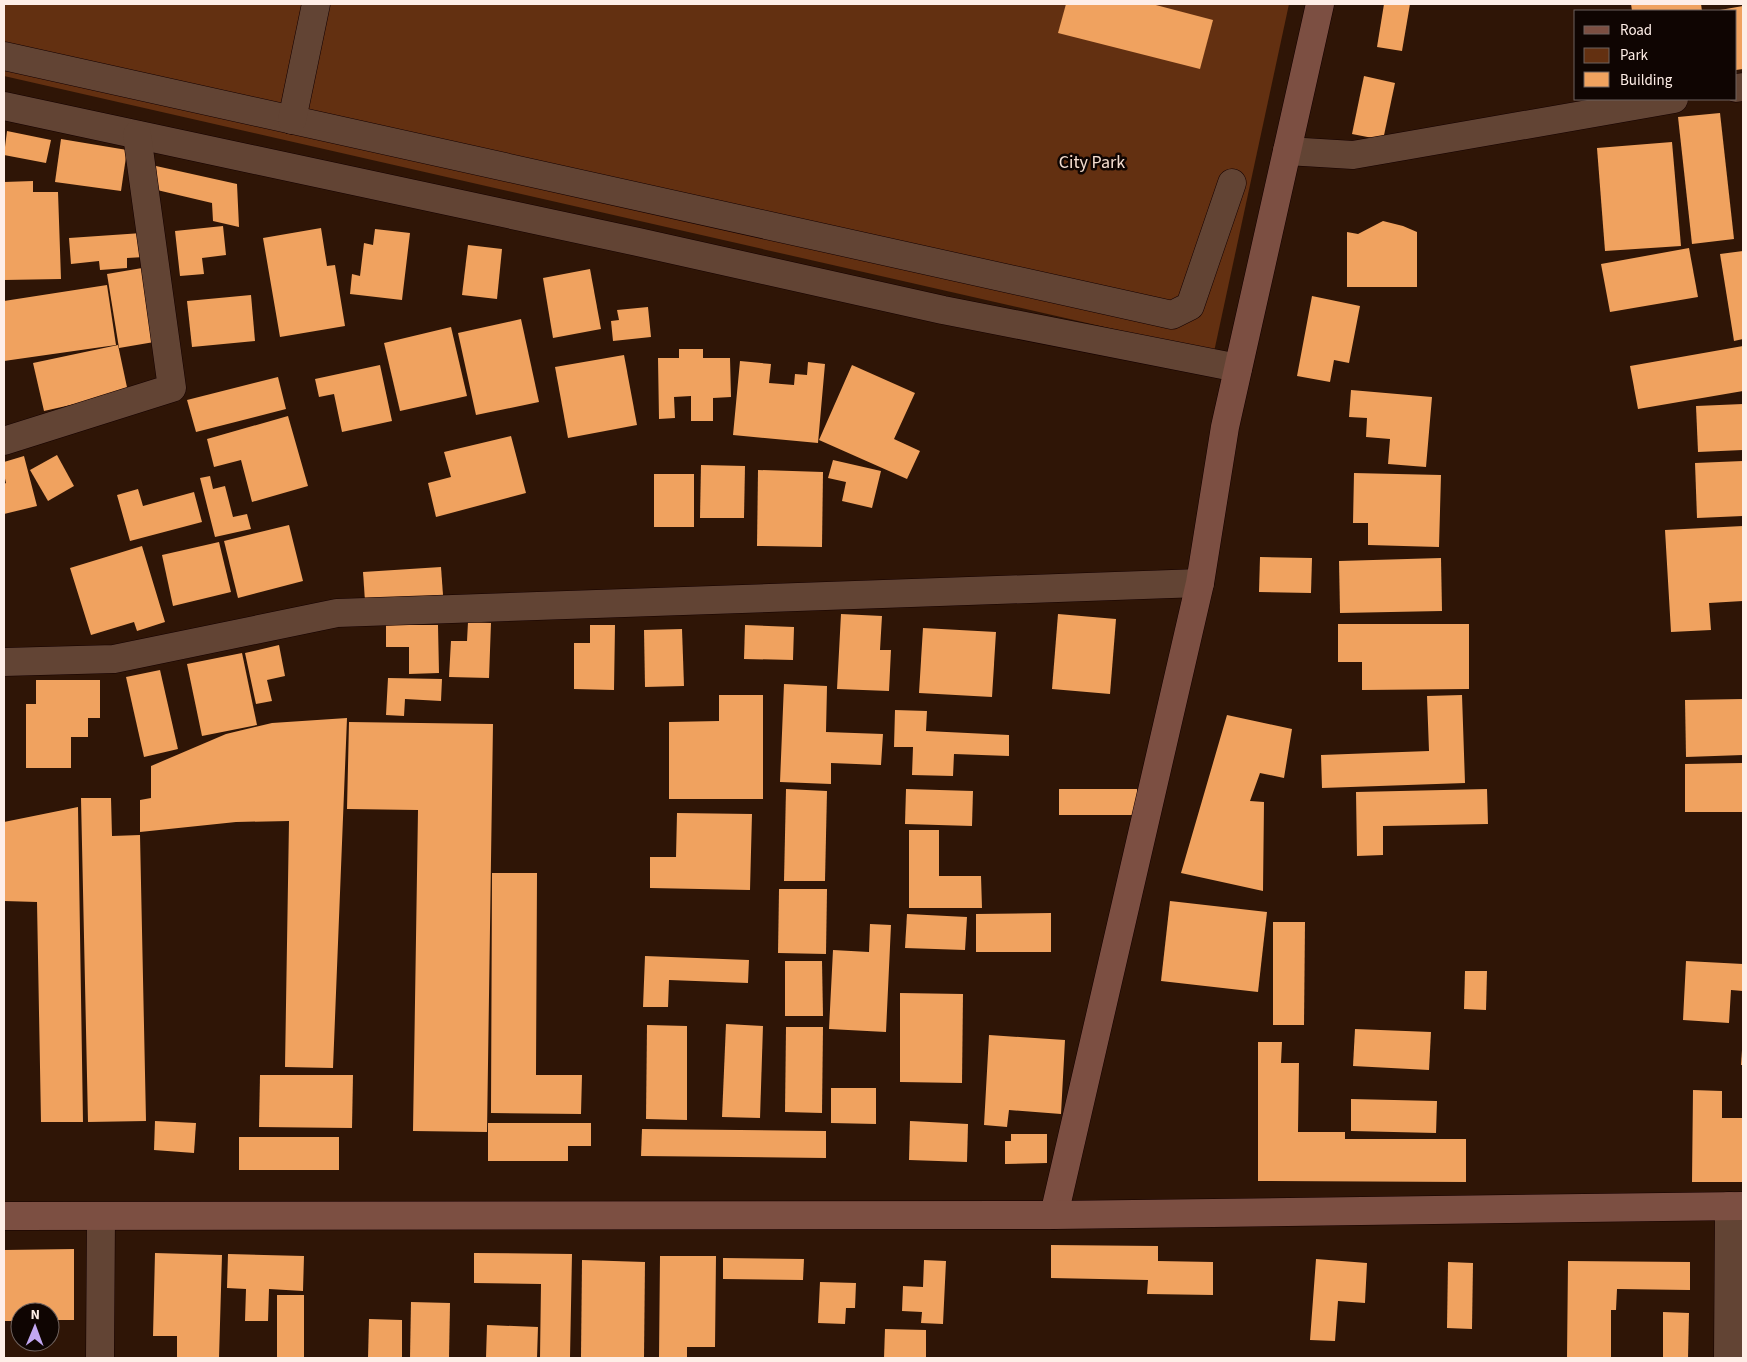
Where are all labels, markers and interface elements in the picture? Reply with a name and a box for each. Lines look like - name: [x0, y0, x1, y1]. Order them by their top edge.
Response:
- legend: [1574, 10, 1737, 100]
- text: Road: [1620, 20, 1652, 41]
- text: Park: [1620, 45, 1649, 66]
- text: Building: [1620, 70, 1673, 91]
- park label: City Park: [1059, 150, 1125, 175]
- north arrow: [10, 1302, 60, 1352]
- text: N: [30, 1305, 40, 1325]

